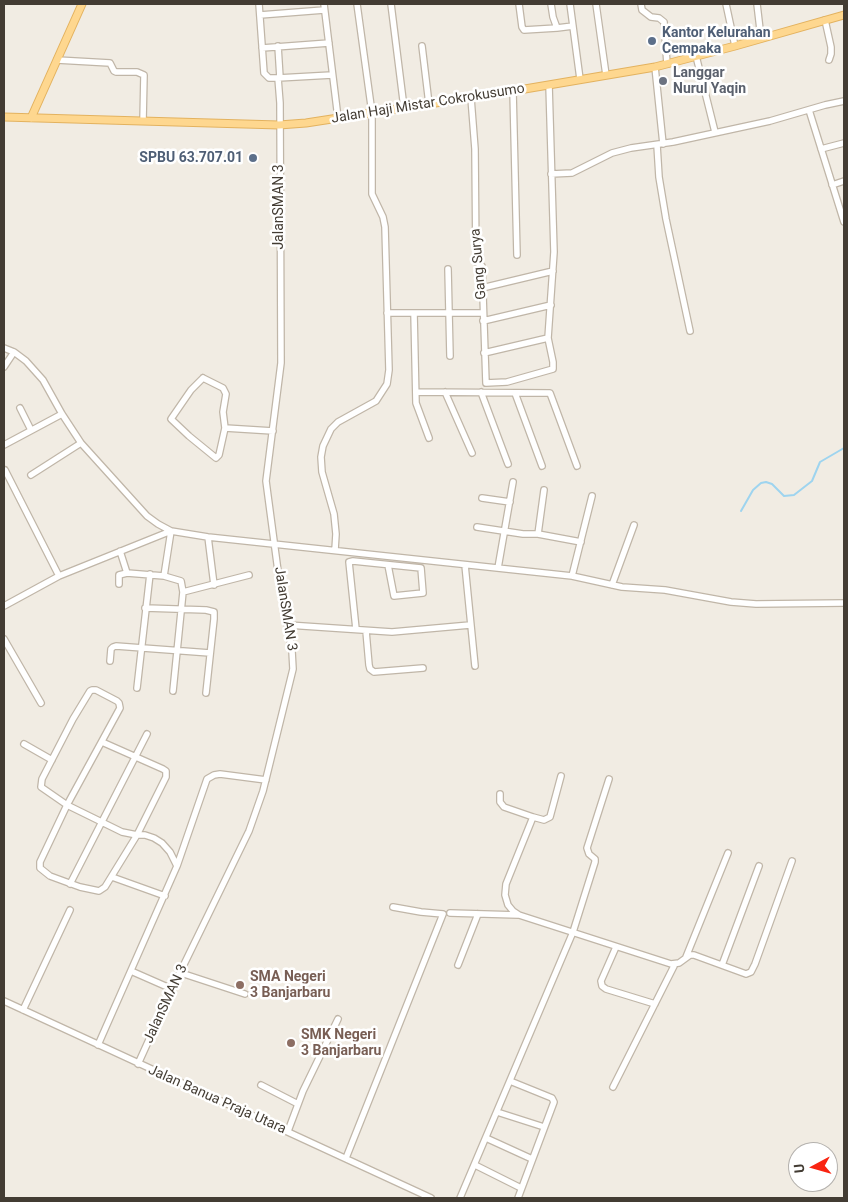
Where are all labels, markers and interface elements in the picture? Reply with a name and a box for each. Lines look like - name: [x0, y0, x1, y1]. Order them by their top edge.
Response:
- place label: Kantor Kelurahan Cempaka: [662, 25, 771, 58]
- marker: Kantor Kelurahan Cempaka: [646, 35, 658, 47]
- place label: Langgar Nurul Yaqin: [673, 65, 746, 98]
- marker: Langgar Nurul Yaqin: [657, 75, 669, 87]
- street label: Jalan Haji Mistar Cokrokusumo: [330, 80, 526, 128]
- place label: SPBU 63.707.01: [139, 150, 243, 166]
- marker: SPBU 63.707.01: [247, 152, 259, 164]
- street label: JalanSMAN 3: [271, 164, 287, 250]
- street label: Gang Surya: [468, 228, 490, 300]
- street label: JalanSMAN 3: [270, 566, 300, 652]
- street label: JalanSMAN 3: [140, 962, 192, 1046]
- place label: SMA Negeri 3 Banjarbaru: [250, 969, 330, 1002]
- marker: SMA Negeri 3 Banjarbaru: [234, 979, 246, 991]
- place label: SMK Negeri 3 Banjarbaru: [301, 1027, 381, 1060]
- marker: SMK Negeri 3 Banjarbaru: [285, 1037, 297, 1049]
- street label: Jalan Banua Praja Utara: [145, 1062, 289, 1138]
- north arrow: [788, 1142, 838, 1192]
- text: U: [791, 1163, 808, 1174]

